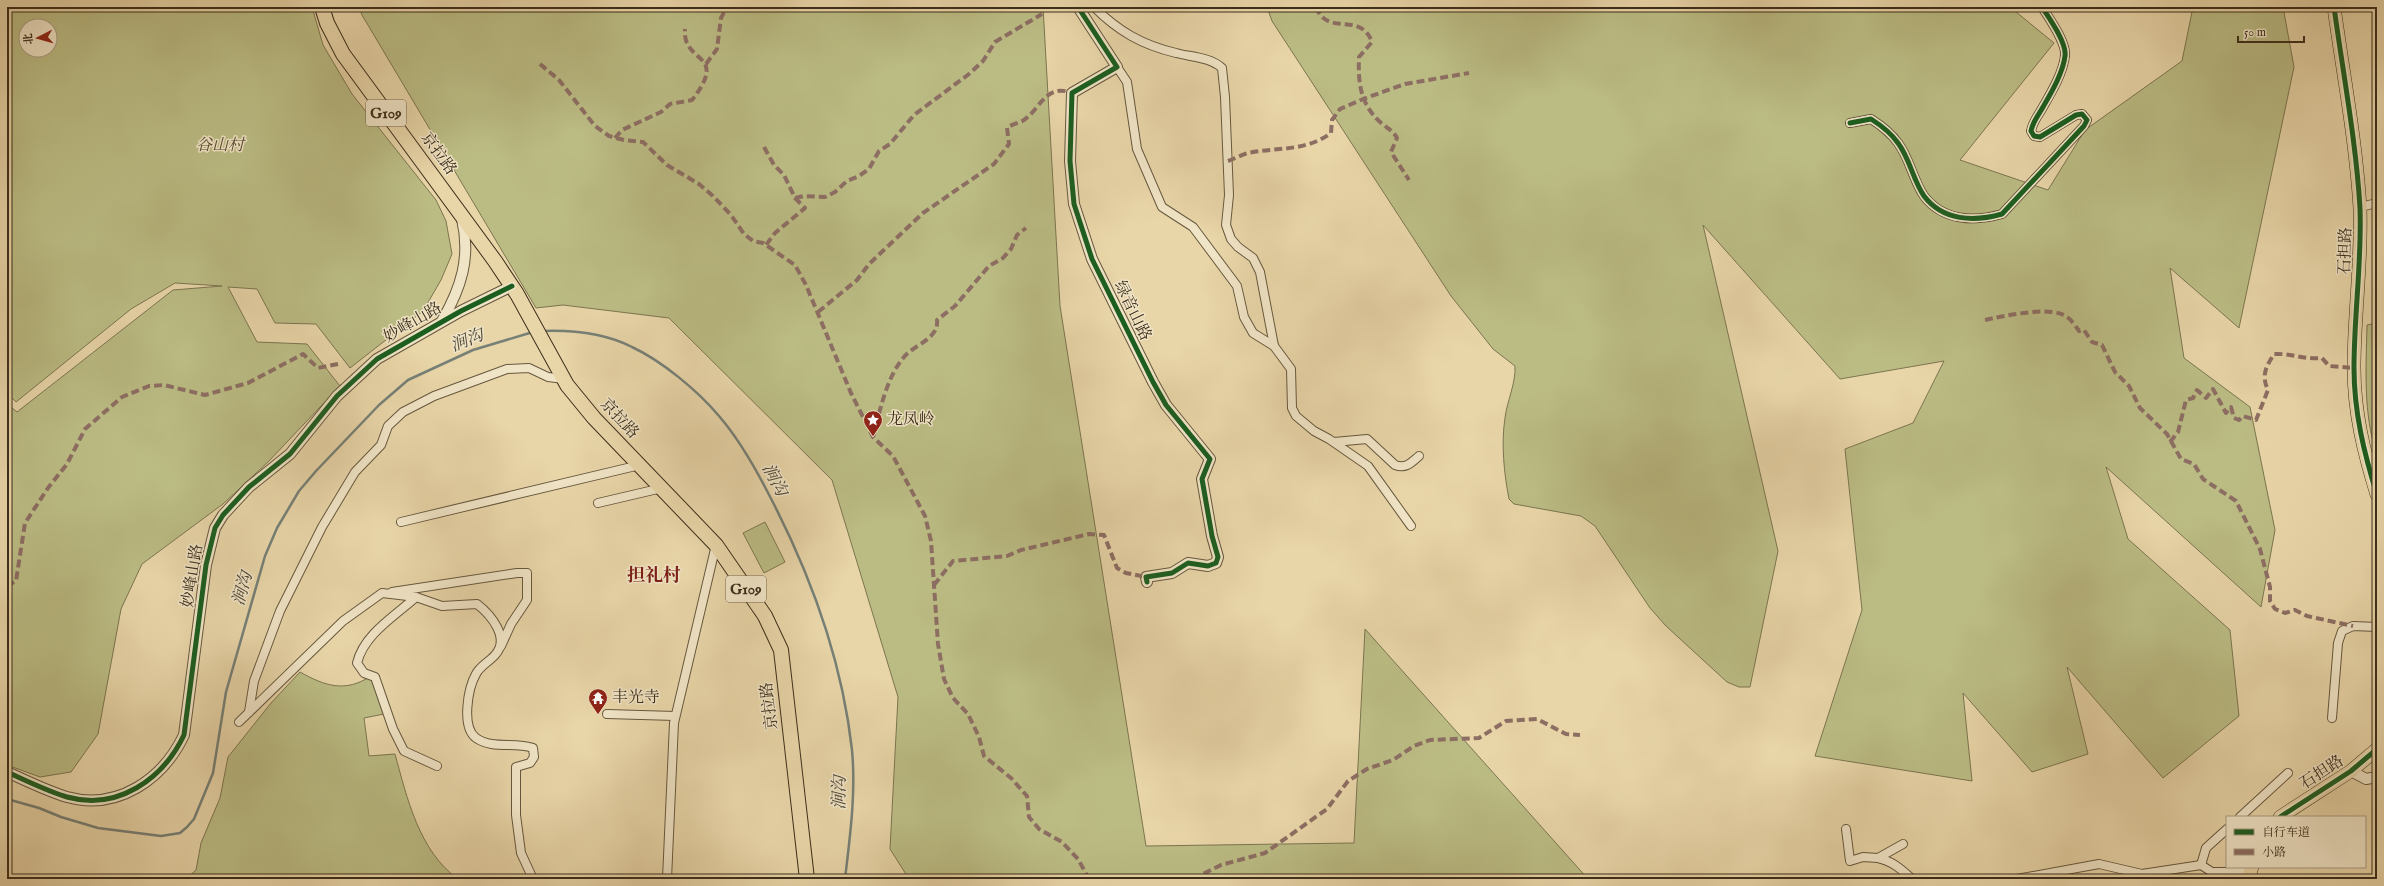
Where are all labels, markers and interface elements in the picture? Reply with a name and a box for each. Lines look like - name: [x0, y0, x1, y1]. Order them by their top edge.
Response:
- north arrow: [18, 18, 58, 58]
- scale bar: [2238, 18, 2304, 44]
- text: 50 m: [2244, 25, 2266, 40]
- text: 北: [22, 33, 37, 45]
- road number: G109: [366, 100, 406, 126]
- street label: 京拉路: [416, 129, 460, 179]
- park label: 谷山村: [196, 136, 246, 156]
- street label: 石担路: [2335, 227, 2357, 275]
- street label: 绿音山路: [1109, 278, 1155, 344]
- street label: 妙峰山路: [380, 298, 446, 348]
- water label: 涧沟: [447, 324, 489, 357]
- street label: 京拉路: [595, 395, 643, 443]
- place icon: 龙凤岭: [862, 409, 884, 437]
- place label: 龙凤岭: [887, 410, 935, 430]
- water label: 涧沟: [757, 460, 793, 503]
- street label: 妙峰山路: [178, 543, 208, 609]
- district label: 担礼村: [627, 565, 681, 588]
- water label: 涧沟: [228, 567, 259, 608]
- road number: G109: [726, 576, 766, 602]
- street label: 京拉路: [757, 681, 783, 731]
- temple icon: 丰光寺: [587, 687, 609, 715]
- place label: 丰光寺: [612, 688, 660, 708]
- street label: 石担路: [2296, 752, 2348, 794]
- water label: 涧沟: [829, 773, 851, 810]
- legend: [2226, 816, 2366, 868]
- text: 自行车道: [2262, 825, 2310, 840]
- text: 小路: [2262, 845, 2286, 860]

